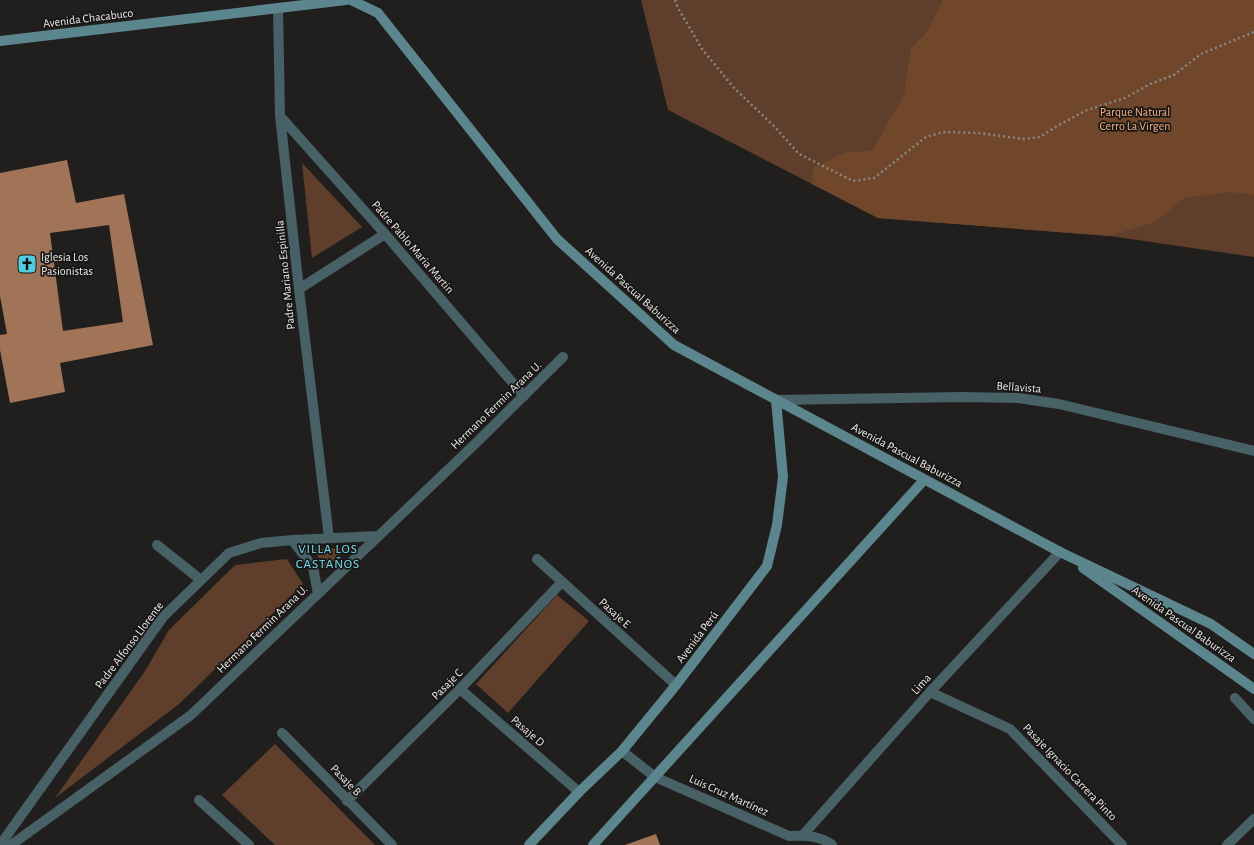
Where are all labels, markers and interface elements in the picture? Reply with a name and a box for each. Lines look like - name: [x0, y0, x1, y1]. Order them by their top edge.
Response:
- street label: Avenida Chacabuco: [42, 6, 134, 29]
- park label: Parque Natural Cerro La Virgen: [1100, 106, 1170, 132]
- street label: Padre Pablo Maria Martin: [370, 198, 456, 296]
- street label: Padre Mariano Espinilla: [273, 219, 297, 330]
- street label: Avenida Pascual Baburizza: [583, 244, 683, 336]
- place label: Iglesia Los Pasionistas: [41, 251, 93, 277]
- church icon: Iglesia Los Pasionistas: [16, 253, 38, 275]
- street label: Hermano Fermin Arana U.: [448, 359, 544, 451]
- street label: Bellavista: [996, 379, 1042, 395]
- street label: Avenida Pascual Baburizza: [850, 421, 965, 489]
- district label: VILLA LOS CASTAÑOS: [296, 543, 360, 571]
- street label: Hermano Fermin Arana U.: [214, 583, 310, 675]
- street label: Avenida Pascual Baburizza: [1130, 584, 1238, 665]
- street label: Pasaje E: [596, 596, 633, 631]
- street label: Padre Alfonso Llorente: [93, 599, 165, 691]
- street label: Avenida Perú: [674, 609, 720, 665]
- street label: Pasaje C: [429, 666, 466, 703]
- street label: Lima: [909, 671, 933, 697]
- street label: Pasaje D: [508, 713, 547, 750]
- street label: Pasaje Ignacio Carrera Pinto: [1020, 721, 1119, 823]
- street label: Pasaje B: [328, 762, 364, 799]
- street label: Luis Cruz Martínez: [688, 772, 770, 818]

